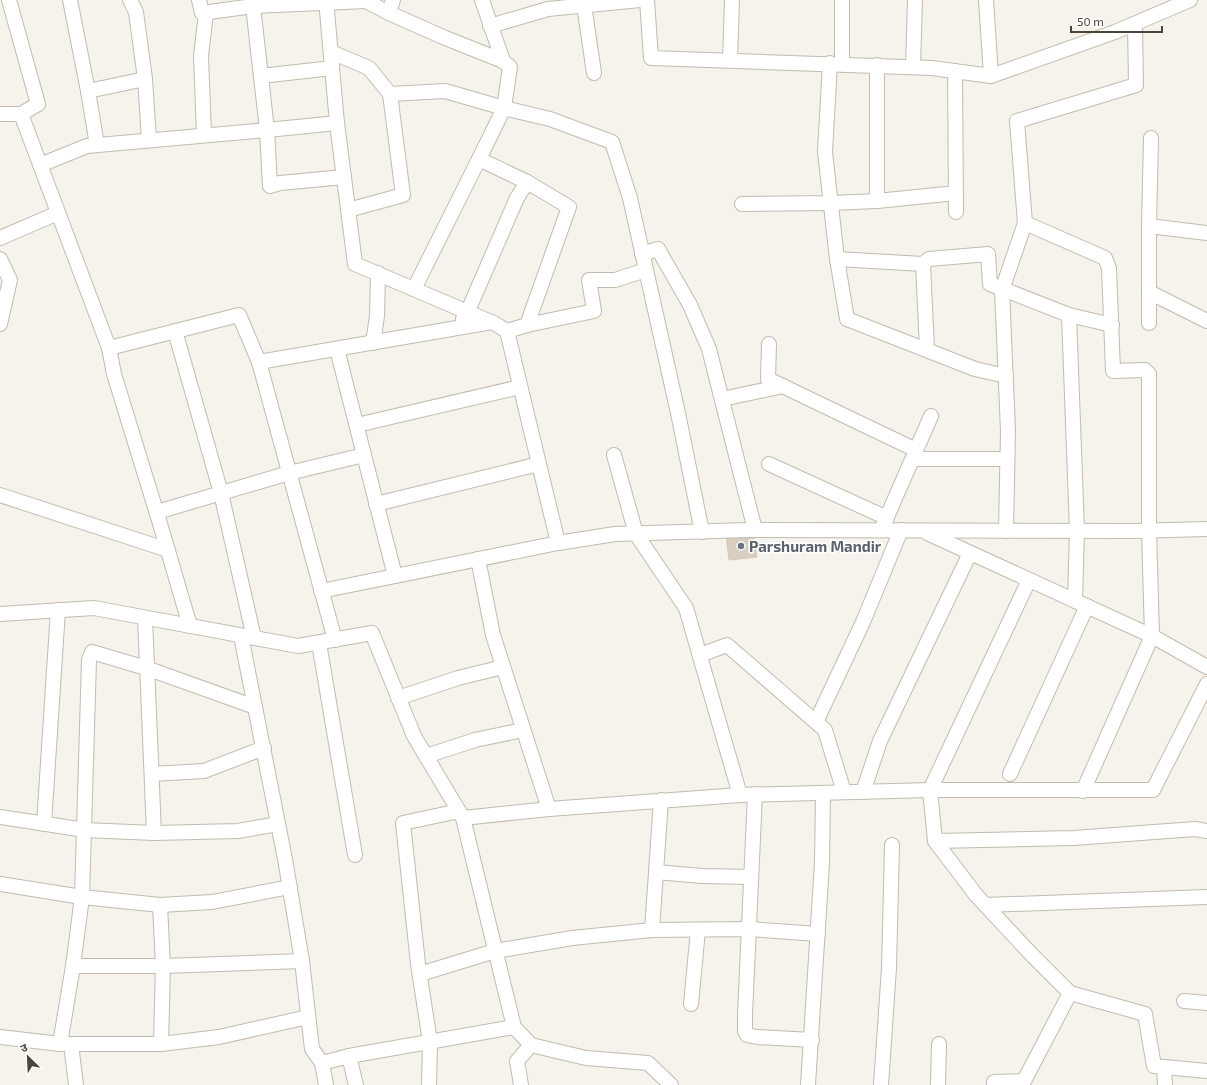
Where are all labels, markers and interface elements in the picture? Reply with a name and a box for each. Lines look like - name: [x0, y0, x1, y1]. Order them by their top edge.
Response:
- scale bar: [1071, 8, 1162, 34]
- text: 50 m: [1077, 14, 1104, 28]
- place label: Parshuram Mandir: [749, 537, 882, 555]
- marker: Parshuram Mandir: [736, 541, 746, 551]
- north arrow: [8, 1037, 48, 1077]
- text: उ: [18, 1040, 30, 1055]

